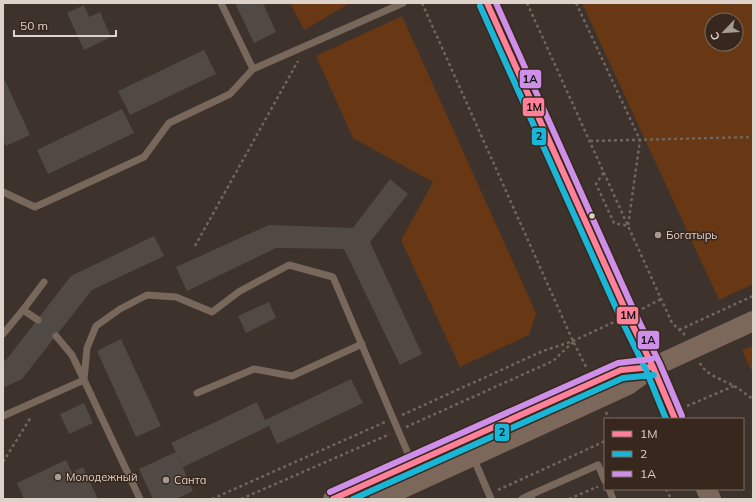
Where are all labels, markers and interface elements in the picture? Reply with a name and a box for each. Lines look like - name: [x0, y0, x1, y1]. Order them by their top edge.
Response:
- scale bar: [14, 12, 116, 38]
- north arrow: [704, 12, 744, 52]
- text: 50 m: [20, 18, 48, 33]
- text: С: [707, 29, 723, 43]
- line badge: 1А: [519, 69, 542, 89]
- text: 1А: [523, 72, 538, 86]
- line badge: 1М: [522, 97, 545, 117]
- text: 1М: [526, 100, 542, 114]
- line badge: 2: [531, 127, 547, 146]
- text: 2: [536, 129, 543, 143]
- unlabelled marker: [587, 211, 597, 221]
- place label: Богатырь: [666, 228, 717, 242]
- marker: Богатырь: [653, 230, 663, 240]
- line badge: 1М: [616, 306, 639, 325]
- text: 1М: [620, 308, 636, 322]
- line badge: 1А: [637, 330, 660, 350]
- text: 1А: [641, 333, 656, 347]
- legend: [604, 418, 744, 490]
- line badge: 2: [494, 423, 510, 442]
- text: 2: [499, 425, 506, 439]
- text: 1М: [640, 426, 658, 441]
- text: 2: [640, 446, 647, 461]
- text: 1А: [640, 466, 656, 481]
- place label: Молодежный: [66, 470, 138, 484]
- marker: Молодежный: [53, 472, 63, 482]
- place label: Санта: [174, 473, 206, 487]
- marker: Санта: [161, 475, 171, 485]

